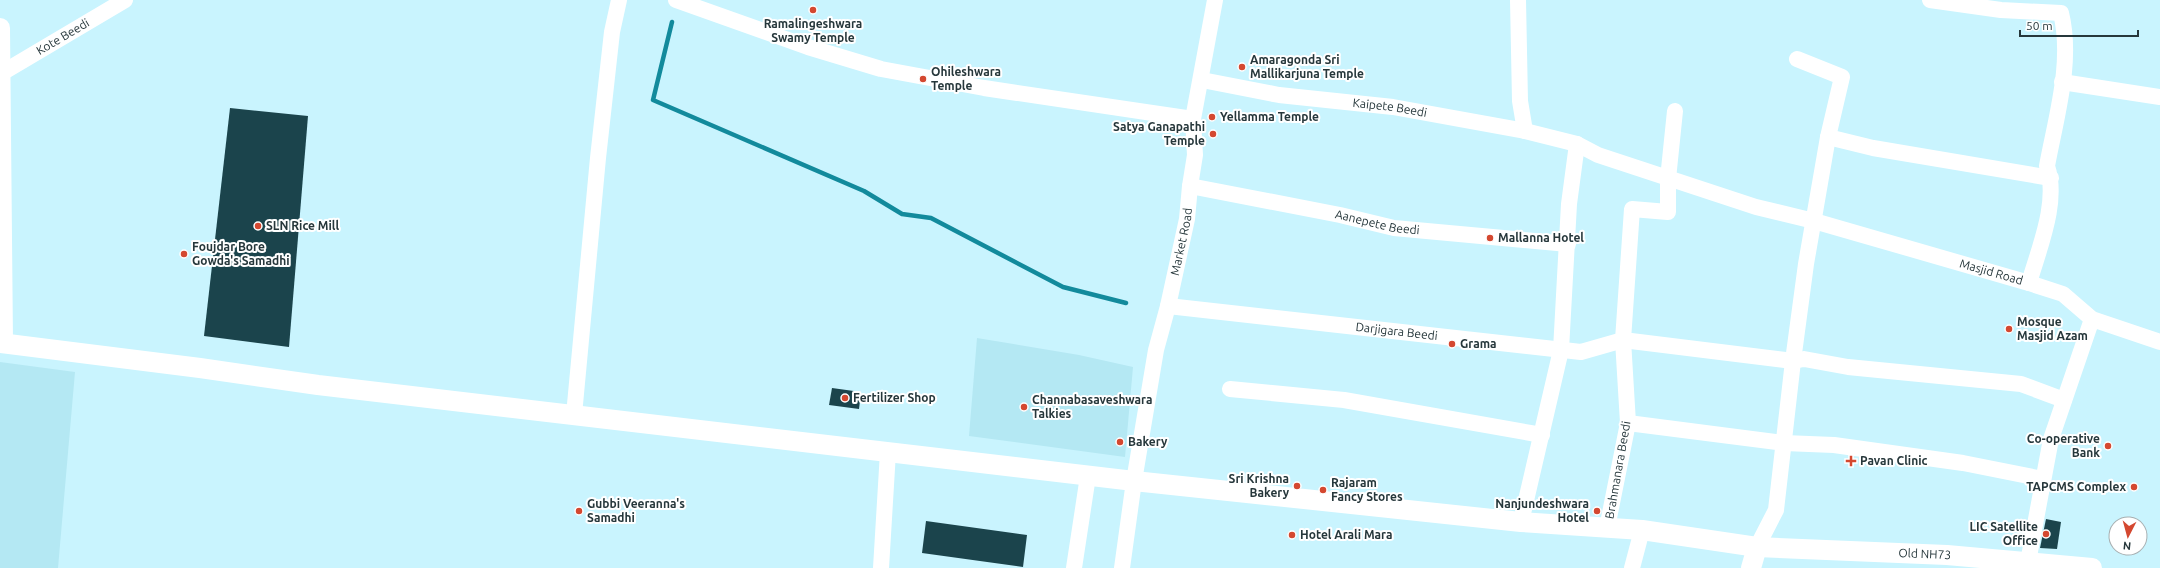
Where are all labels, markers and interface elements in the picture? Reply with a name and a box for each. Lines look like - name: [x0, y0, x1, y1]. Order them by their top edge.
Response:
- marker: Ramalingeshwara Swamy Temple: [808, 5, 818, 15]
- scale bar: [2020, 12, 2138, 38]
- street label: Kote Beedi: [34, 16, 91, 57]
- place label: Ramalingeshwara Swamy Temple: [764, 17, 862, 44]
- text: 50 m: [2026, 19, 2053, 32]
- place label: Amaragonda Sri Mallikarjuna Temple: [1250, 53, 1364, 80]
- marker: Amaragonda Sri Mallikarjuna Temple: [1237, 62, 1247, 72]
- place label: Ohileshwara Temple: [931, 65, 1001, 92]
- marker: Ohileshwara Temple: [918, 74, 928, 84]
- street label: Kaipete Beedi: [1352, 96, 1428, 119]
- place label: Yellamma Temple: [1220, 110, 1319, 123]
- marker: Yellamma Temple: [1207, 112, 1217, 122]
- place label: Satya Ganapathi Temple: [1113, 120, 1205, 147]
- marker: Satya Ganapathi Temple: [1208, 129, 1218, 139]
- street label: Market Road: [1168, 207, 1194, 277]
- street label: Aanepete Beedi: [1334, 207, 1420, 236]
- place label: SLN Rice Mill: [266, 219, 339, 232]
- marker: SLN Rice Mill: [253, 221, 263, 231]
- place label: Mallanna Hotel: [1498, 231, 1584, 244]
- marker: Mallanna Hotel: [1485, 233, 1495, 243]
- place label: Foujdar Bore Gowda's Samadhi: [192, 240, 290, 267]
- marker: Foujdar Bore Gowda's Samadhi: [179, 249, 189, 259]
- street label: Masjid Road: [1958, 256, 2024, 287]
- place label: Mosque Masjid Azam: [2017, 315, 2088, 342]
- street label: Darjigara Beedi: [1355, 320, 1438, 342]
- marker: Mosque Masjid Azam: [2004, 324, 2014, 334]
- place label: Grama: [1460, 337, 1497, 350]
- marker: Grama: [1447, 339, 1457, 349]
- place label: Fertilizer Shop: [853, 391, 936, 404]
- marker: Fertilizer Shop: [840, 393, 850, 403]
- place label: Channabasaveshwara Talkies: [1032, 393, 1152, 420]
- marker: Channabasaveshwara Talkies: [1019, 402, 1029, 412]
- street label: Brahmanara Beedi: [1603, 420, 1633, 520]
- place label: Co-operative Bank: [2027, 432, 2100, 459]
- place label: Bakery: [1128, 435, 1168, 448]
- marker: Bakery: [1115, 437, 1125, 447]
- marker: Co-operative Bank: [2103, 441, 2113, 451]
- place label: Pavan Clinic: [1860, 454, 1927, 467]
- marker: Pavan Clinic: [1845, 455, 1857, 467]
- place label: Sri Krishna Bakery: [1229, 472, 1290, 499]
- place label: Rajaram Fancy Stores: [1331, 476, 1403, 503]
- place label: TAPCMS Complex: [2026, 480, 2126, 493]
- marker: Sri Krishna Bakery: [1292, 481, 1302, 491]
- marker: TAPCMS Complex: [2129, 482, 2139, 492]
- marker: Rajaram Fancy Stores: [1318, 485, 1328, 495]
- place label: Gubbi Veeranna's Samadhi: [587, 497, 685, 524]
- place label: Nanjundeshwara Hotel: [1495, 497, 1589, 524]
- marker: Gubbi Veeranna's Samadhi: [574, 506, 584, 516]
- marker: Nanjundeshwara Hotel: [1592, 506, 1602, 516]
- north arrow: [2108, 516, 2148, 556]
- place label: LIC Satellite Office: [1969, 520, 2038, 547]
- place label: Hotel Arali Mara: [1300, 528, 1392, 541]
- marker: LIC Satellite Office: [2041, 529, 2051, 539]
- marker: Hotel Arali Mara: [1287, 530, 1297, 540]
- text: N: [2122, 540, 2132, 552]
- street label: Old NH73: [1898, 546, 1952, 561]

